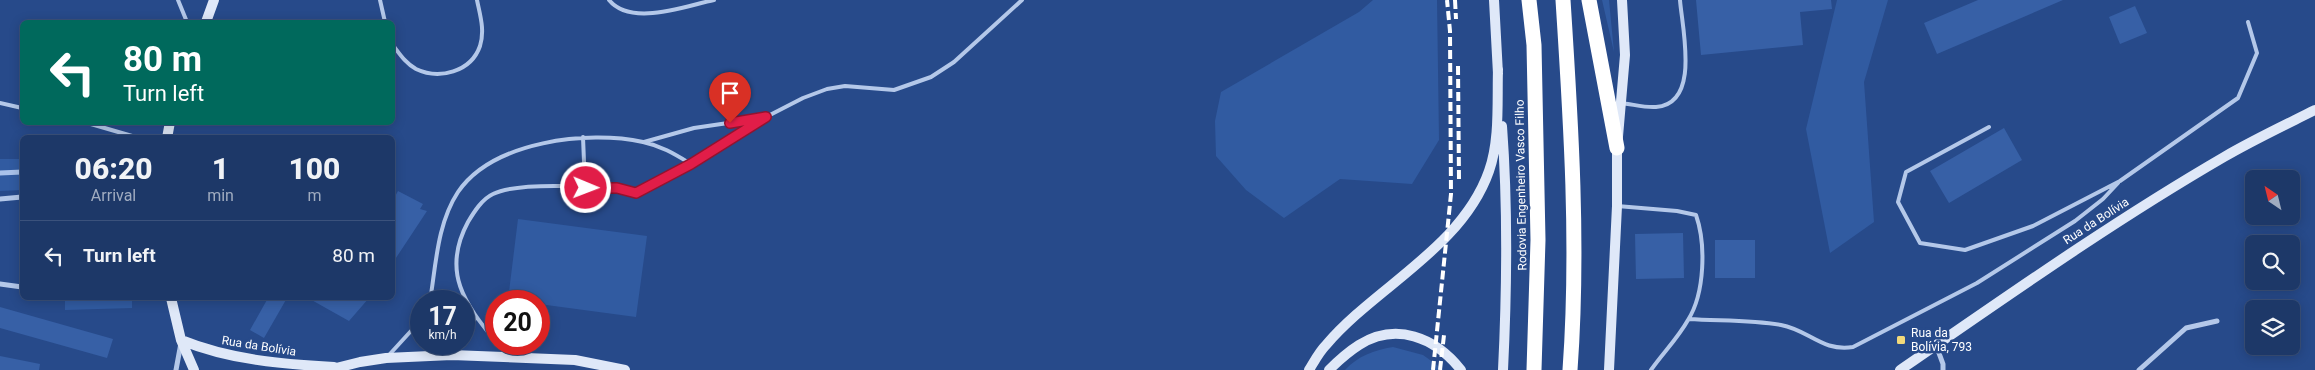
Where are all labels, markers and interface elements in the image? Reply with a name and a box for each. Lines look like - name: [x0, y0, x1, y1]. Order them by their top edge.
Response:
- text: 80 m: [123, 39, 202, 80]
- icon: left: [40, 40, 105, 105]
- pin: [709, 72, 751, 123]
- icon: arrive: [716, 79, 744, 107]
- text: Turn left: [123, 81, 204, 106]
- street label: Rodovia Engenheiro Vasco Filho: [1513, 99, 1529, 271]
- text: 06:20: [75, 151, 153, 186]
- text: 1: [212, 151, 229, 186]
- text: 100: [288, 151, 340, 186]
- position arrow: [559, 161, 611, 213]
- north arrow: [2245, 170, 2300, 225]
- map controls: [2245, 170, 2300, 355]
- text: Arrival: [91, 186, 136, 205]
- text: min: [207, 186, 234, 205]
- text: m: [307, 186, 321, 205]
- street label: Rua da Bolívia: [2061, 195, 2131, 247]
- button: search: [2245, 235, 2300, 290]
- icon: left: [40, 242, 68, 270]
- text: Turn left: [83, 244, 156, 267]
- text: 80 m: [332, 244, 375, 267]
- speed limit sign: 20: [485, 290, 550, 355]
- button: layers: [2245, 300, 2300, 355]
- text: 17: [428, 302, 457, 331]
- place label: Rua da Bolívia, 793: [1911, 326, 1972, 354]
- text: km/h: [428, 328, 457, 342]
- street label: Rua da Bolívia: [221, 333, 297, 359]
- marker: Rua da Bolívia, 793: [1895, 334, 1907, 346]

